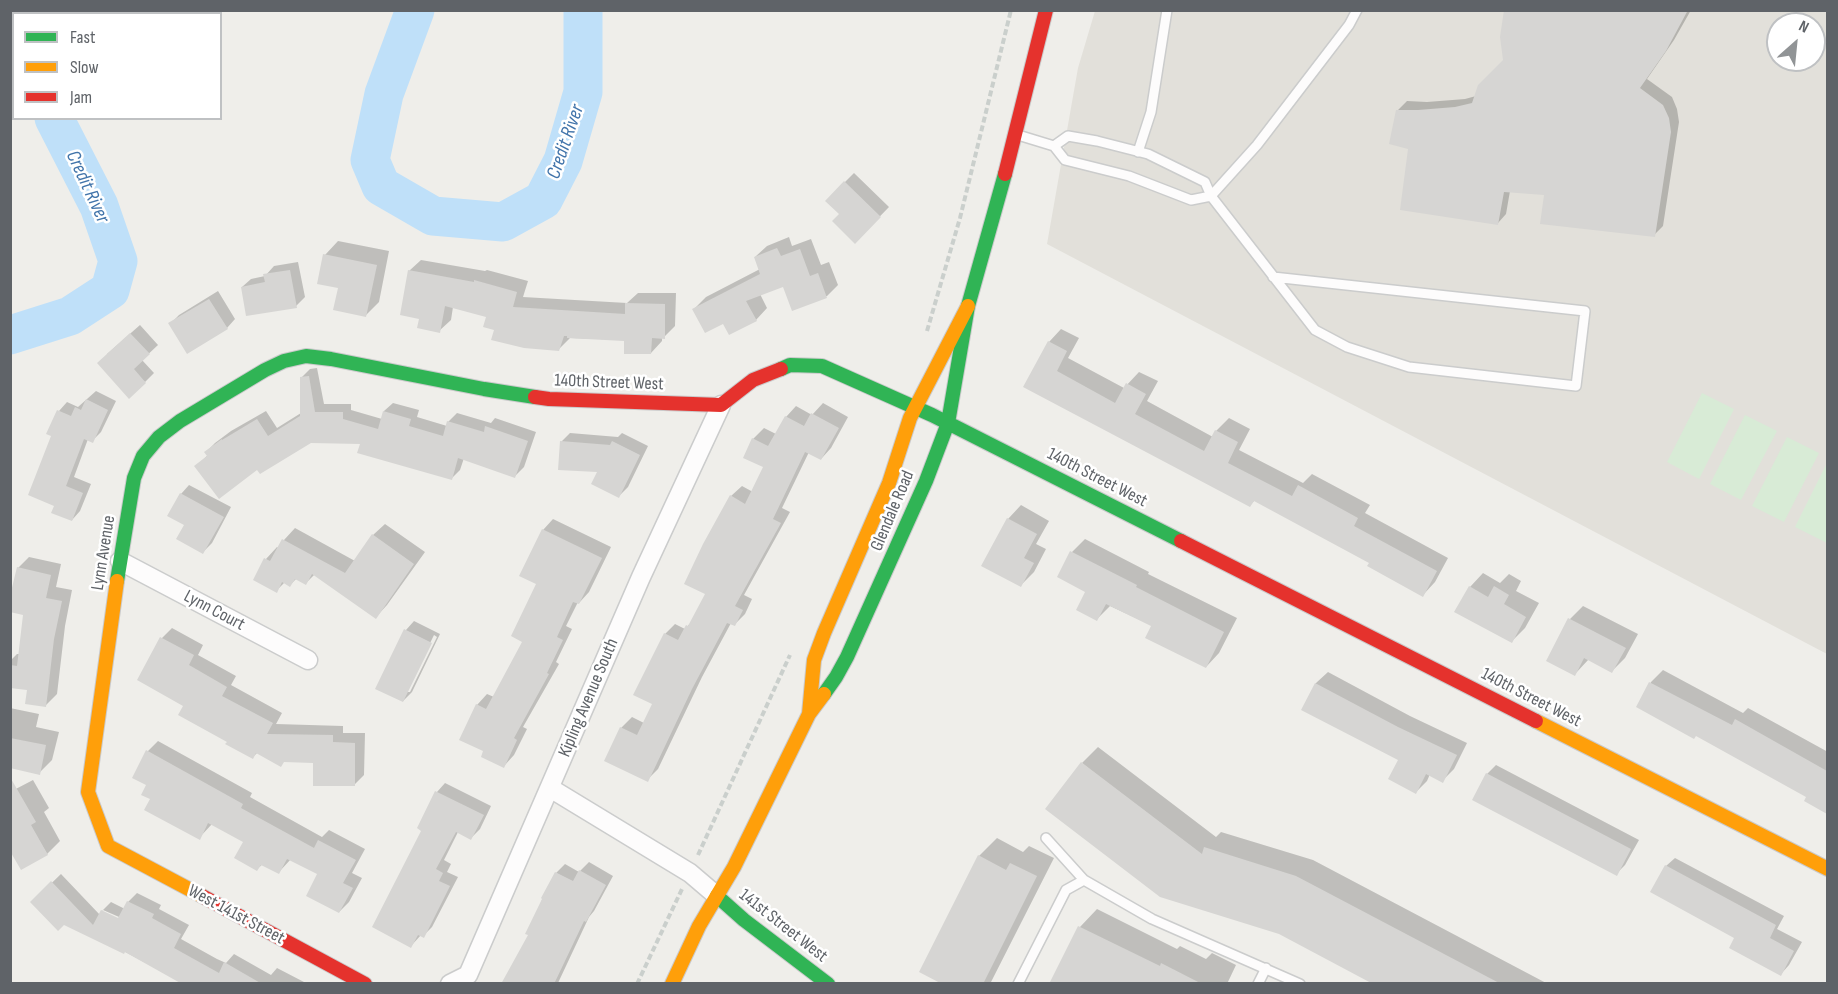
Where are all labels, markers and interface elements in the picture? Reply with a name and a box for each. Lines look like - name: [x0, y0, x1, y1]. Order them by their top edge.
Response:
- legend: [12, 12, 222, 120]
- north arrow: [1766, 12, 1826, 72]
- text: N: [1795, 17, 1812, 38]
- text: Fast: [70, 27, 95, 48]
- text: Slow: [70, 57, 99, 78]
- text: Jam: [70, 87, 92, 108]
- water label: Credit River: [542, 102, 590, 182]
- water label: Credit River: [60, 147, 114, 227]
- street label: 140th Street West: [554, 370, 664, 396]
- street label: 140th Street West: [1043, 444, 1151, 512]
- street label: Glendale Road: [866, 468, 920, 554]
- street label: Lynn Avenue: [87, 514, 121, 592]
- street label: Lynn Court: [180, 586, 248, 636]
- street label: Kipling Avenue South: [554, 636, 624, 760]
- street label: 140th Street West: [1477, 664, 1585, 732]
- street label: West 141st Street: [184, 880, 288, 950]
- street label: 141st Street West: [734, 885, 832, 967]

